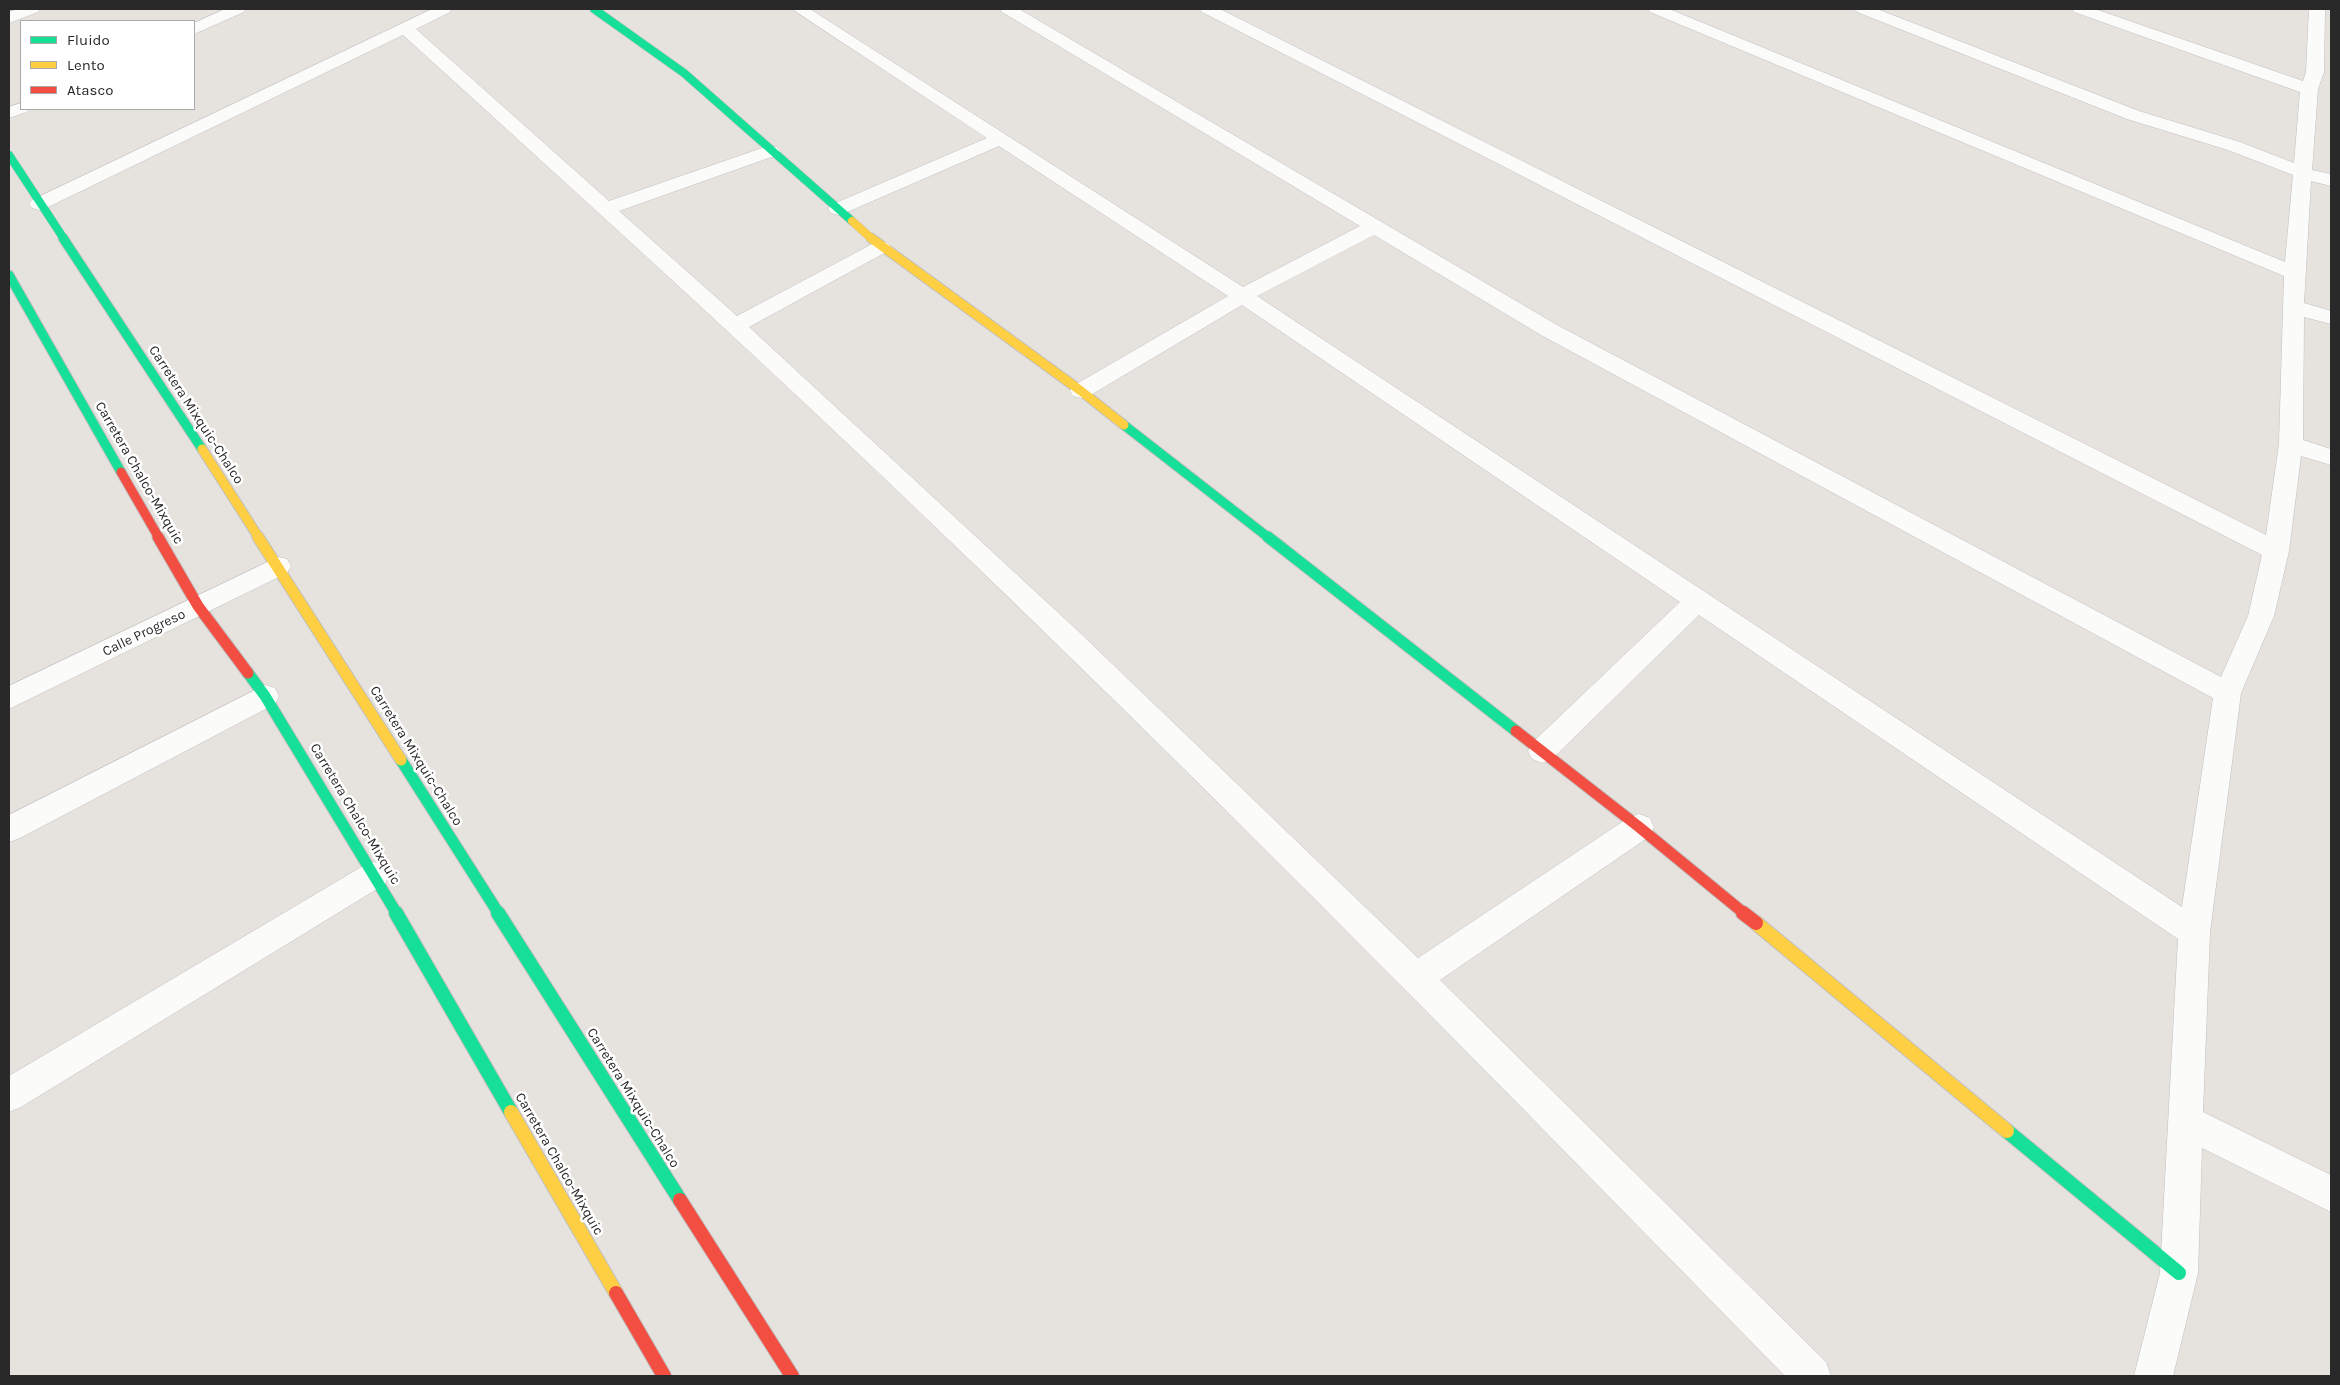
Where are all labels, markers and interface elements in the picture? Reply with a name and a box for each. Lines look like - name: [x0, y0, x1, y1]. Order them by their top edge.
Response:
- legend: [20, 20, 195, 110]
- text: Fluido: [67, 31, 110, 49]
- text: Lento: [67, 56, 105, 74]
- text: Atasco: [67, 81, 113, 99]
- street label: Carretera Mixquic-Chalco: [145, 343, 247, 487]
- street label: Carretera Chalco-Mixquic: [91, 399, 187, 547]
- street label: Calle Progreso: [100, 606, 188, 660]
- street label: Carretera Mixquic-Chalco: [366, 683, 466, 829]
- street label: Carretera Chalco-Mixquic: [306, 740, 404, 888]
- street label: Carretera Mixquic-Chalco: [583, 1025, 683, 1171]
- street label: Carretera Chalco-Mixquic: [511, 1090, 607, 1238]

